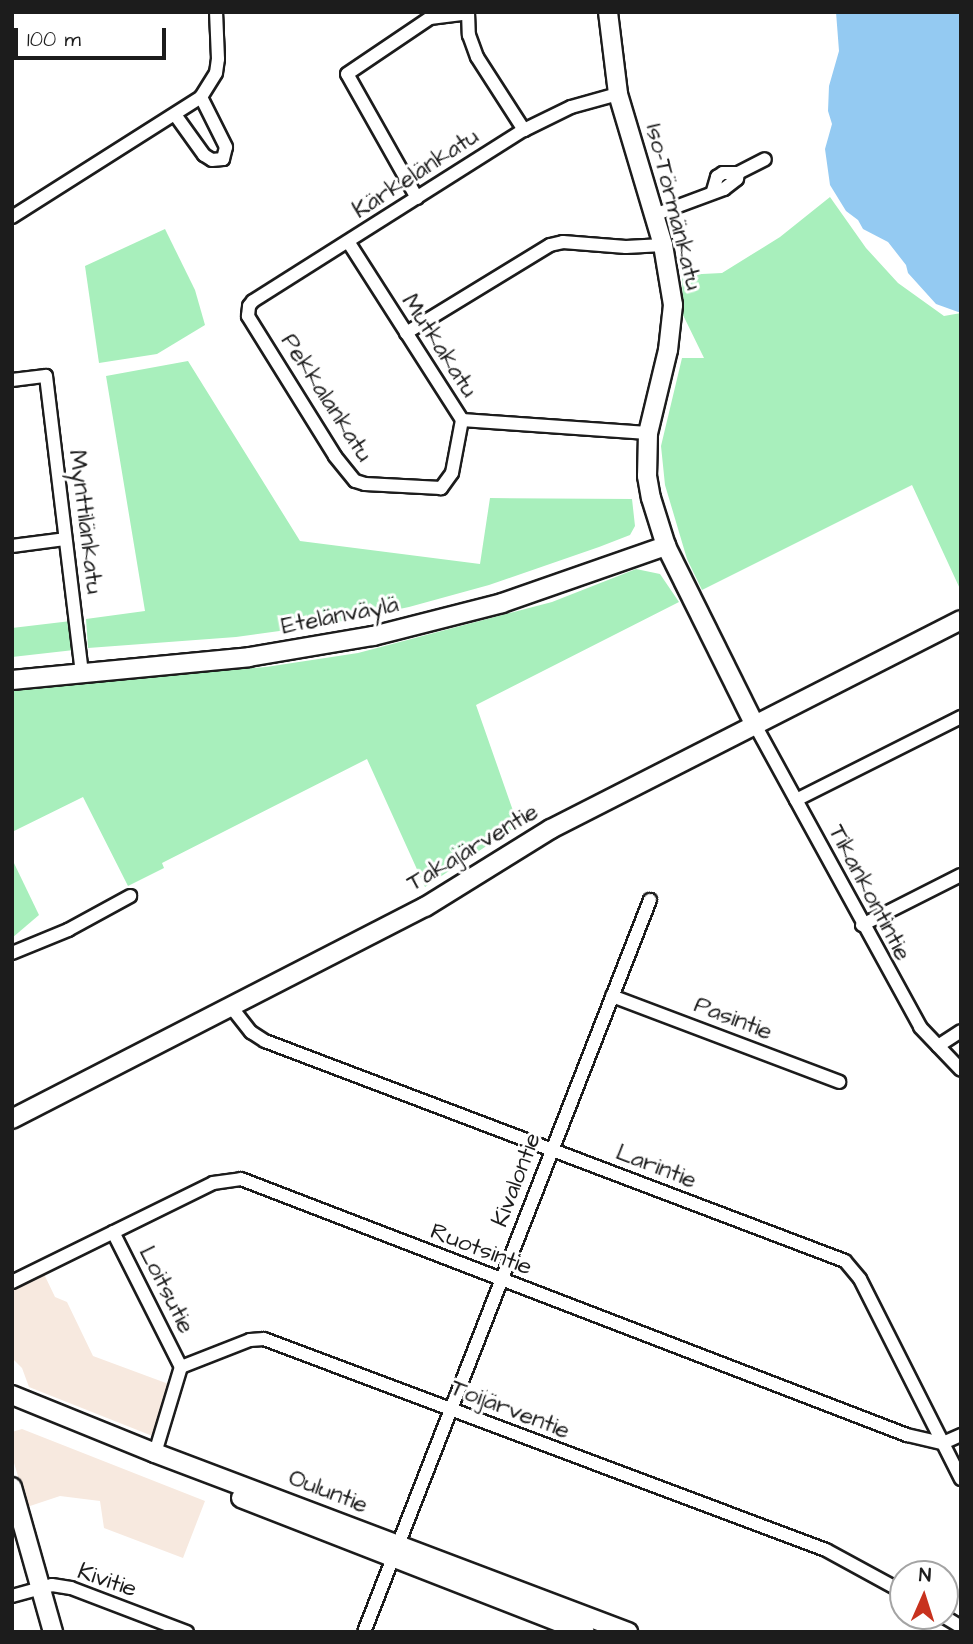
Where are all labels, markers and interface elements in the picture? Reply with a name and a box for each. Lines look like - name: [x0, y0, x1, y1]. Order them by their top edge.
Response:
- scale bar: [18, 14, 170, 58]
- text: 100 m: [27, 25, 81, 54]
- street label: Iso-Törmänkatu: [638, 121, 708, 293]
- street label: Kärkelänkatu: [348, 123, 484, 225]
- street label: Mutkakatu: [395, 289, 483, 403]
- street label: Pekkalankatu: [274, 329, 378, 467]
- street label: Mynttilänkatu: [62, 448, 108, 596]
- street label: Etelänväylä: [279, 591, 401, 641]
- street label: Takajärventie: [402, 798, 544, 898]
- street label: Tikankontintie: [821, 820, 917, 966]
- street label: Pasintie: [690, 991, 776, 1047]
- street label: Kivalontie: [486, 1129, 548, 1231]
- street label: Larintie: [612, 1139, 700, 1195]
- street label: Ruotsintie: [426, 1217, 536, 1283]
- street label: Loitsutie: [132, 1242, 200, 1338]
- street label: Toijärventie: [446, 1374, 574, 1446]
- street label: Ouluntie: [284, 1464, 372, 1520]
- street label: Kivitie: [74, 1558, 140, 1604]
- north arrow: [889, 1560, 959, 1630]
- text: N: [918, 1562, 932, 1589]

